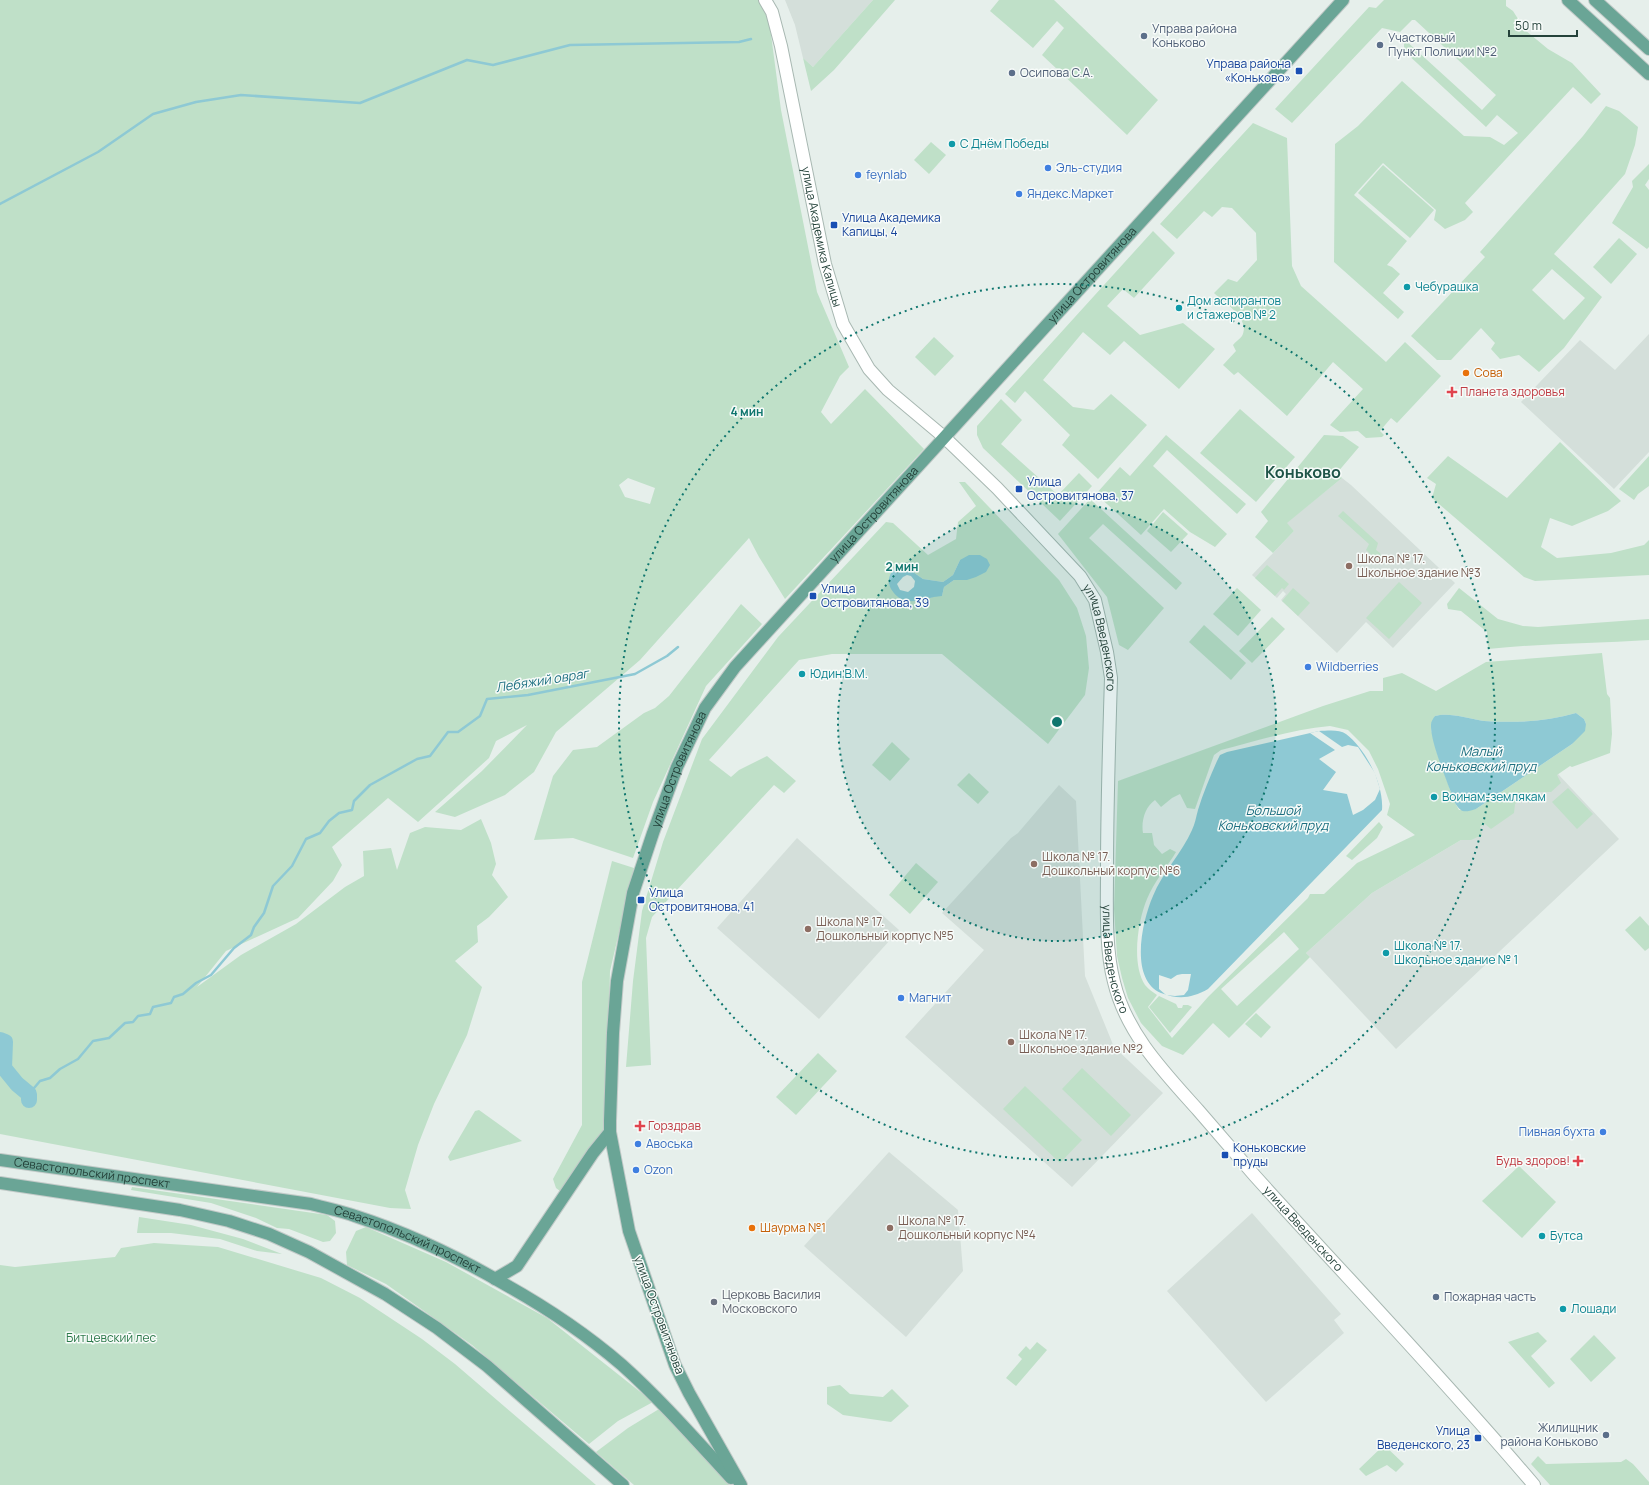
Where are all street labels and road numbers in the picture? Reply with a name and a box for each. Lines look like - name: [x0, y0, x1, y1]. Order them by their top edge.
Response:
- street label: улица Академика Капицы: [798, 165, 846, 309]
- street label: улица Островитянова: [1044, 223, 1140, 327]
- street label: улица Островитянова: [825, 462, 922, 566]
- street label: улица Введенского: [1079, 580, 1120, 692]
- street label: улица Островитянова: [647, 708, 710, 830]
- street label: улица Введенского: [1099, 905, 1133, 1016]
- street label: Севастопольский проспект: [13, 1153, 171, 1192]
- street label: улица Введенского: [1260, 1182, 1347, 1275]
- street label: Севастопольский проспект: [332, 1201, 484, 1277]
- street label: улица Островитянова: [630, 1253, 689, 1376]

